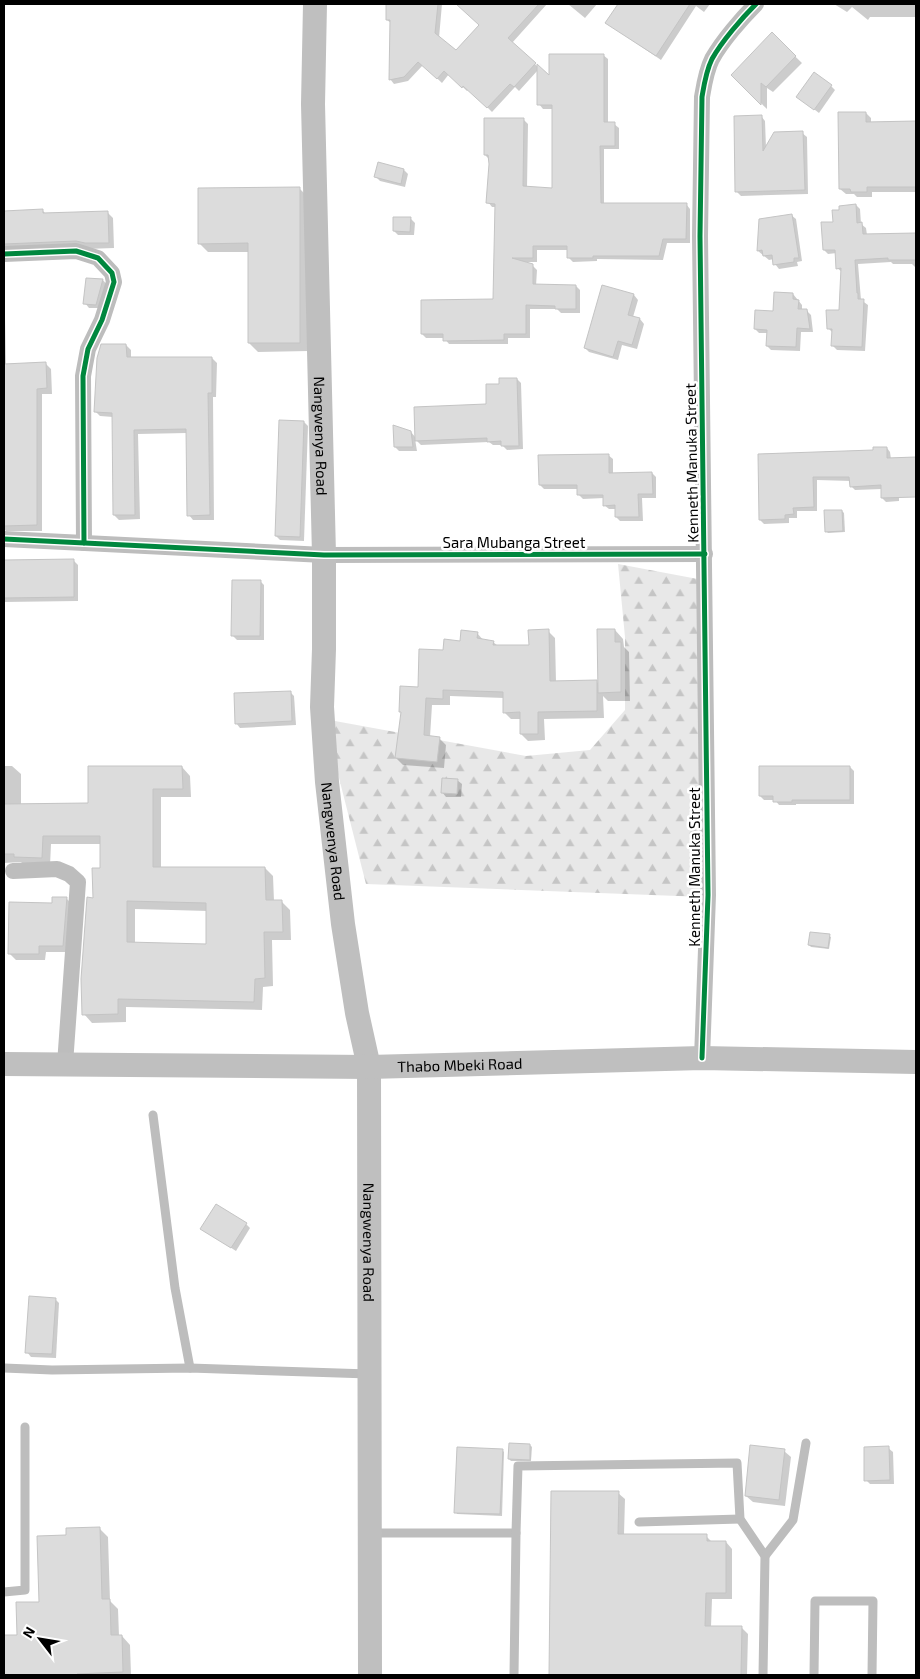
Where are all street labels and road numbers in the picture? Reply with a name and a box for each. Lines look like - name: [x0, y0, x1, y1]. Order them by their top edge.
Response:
- street label: Nangwenya Road: [311, 376, 332, 496]
- street label: Kenneth Manuka Street: [681, 383, 701, 543]
- street label: Sara Mubanga Street: [442, 533, 586, 551]
- street label: Nangwenya Road: [318, 781, 349, 901]
- street label: Kenneth Manuka Street: [685, 787, 703, 947]
- street label: Thabo Mbeki Road: [397, 1054, 523, 1075]
- street label: Nangwenya Road: [360, 1183, 378, 1302]

